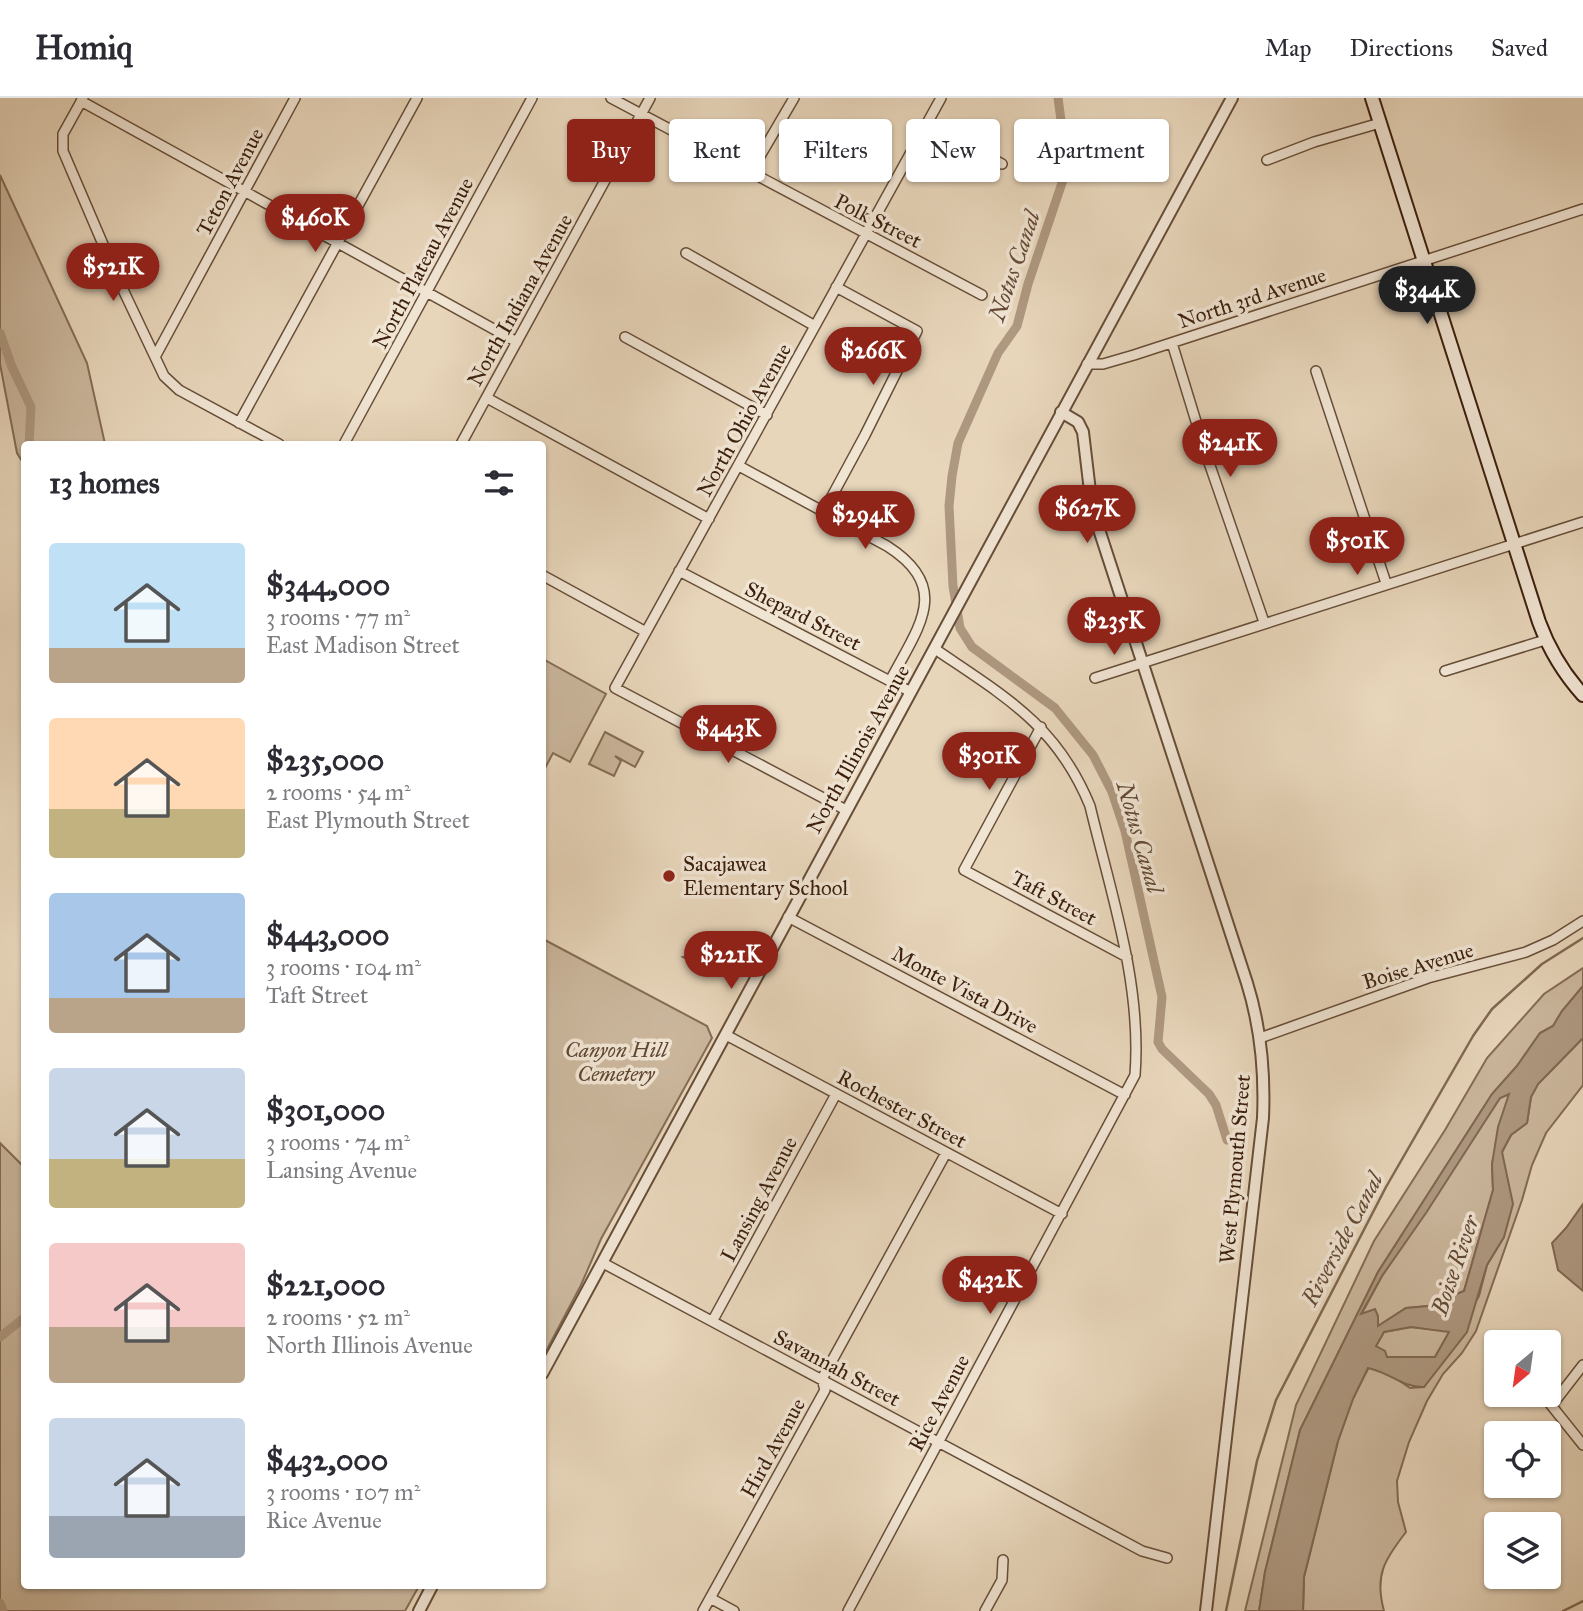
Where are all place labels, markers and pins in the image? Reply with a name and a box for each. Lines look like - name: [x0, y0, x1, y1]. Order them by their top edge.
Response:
- pin: $460K: [266, 194, 364, 254]
- pin: $521K: [64, 244, 162, 303]
- pin: $344K: [1378, 266, 1476, 326]
- pin: $266K: [824, 328, 922, 387]
- pin: $241K: [1181, 420, 1279, 479]
- pin: $627K: [1038, 486, 1136, 545]
- pin: $294K: [816, 491, 914, 551]
- pin: $501K: [1308, 518, 1406, 577]
- pin: $235K: [1065, 598, 1163, 657]
- pin: $443K: [679, 706, 777, 765]
- pin: $301K: [940, 732, 1038, 792]
- place label: Sacajawea Elementary School: [683, 851, 848, 901]
- marker: Sacajawea Elementary School: [661, 868, 677, 884]
- pin: $221K: [682, 932, 780, 991]
- pin: $432K: [941, 1256, 1039, 1316]

